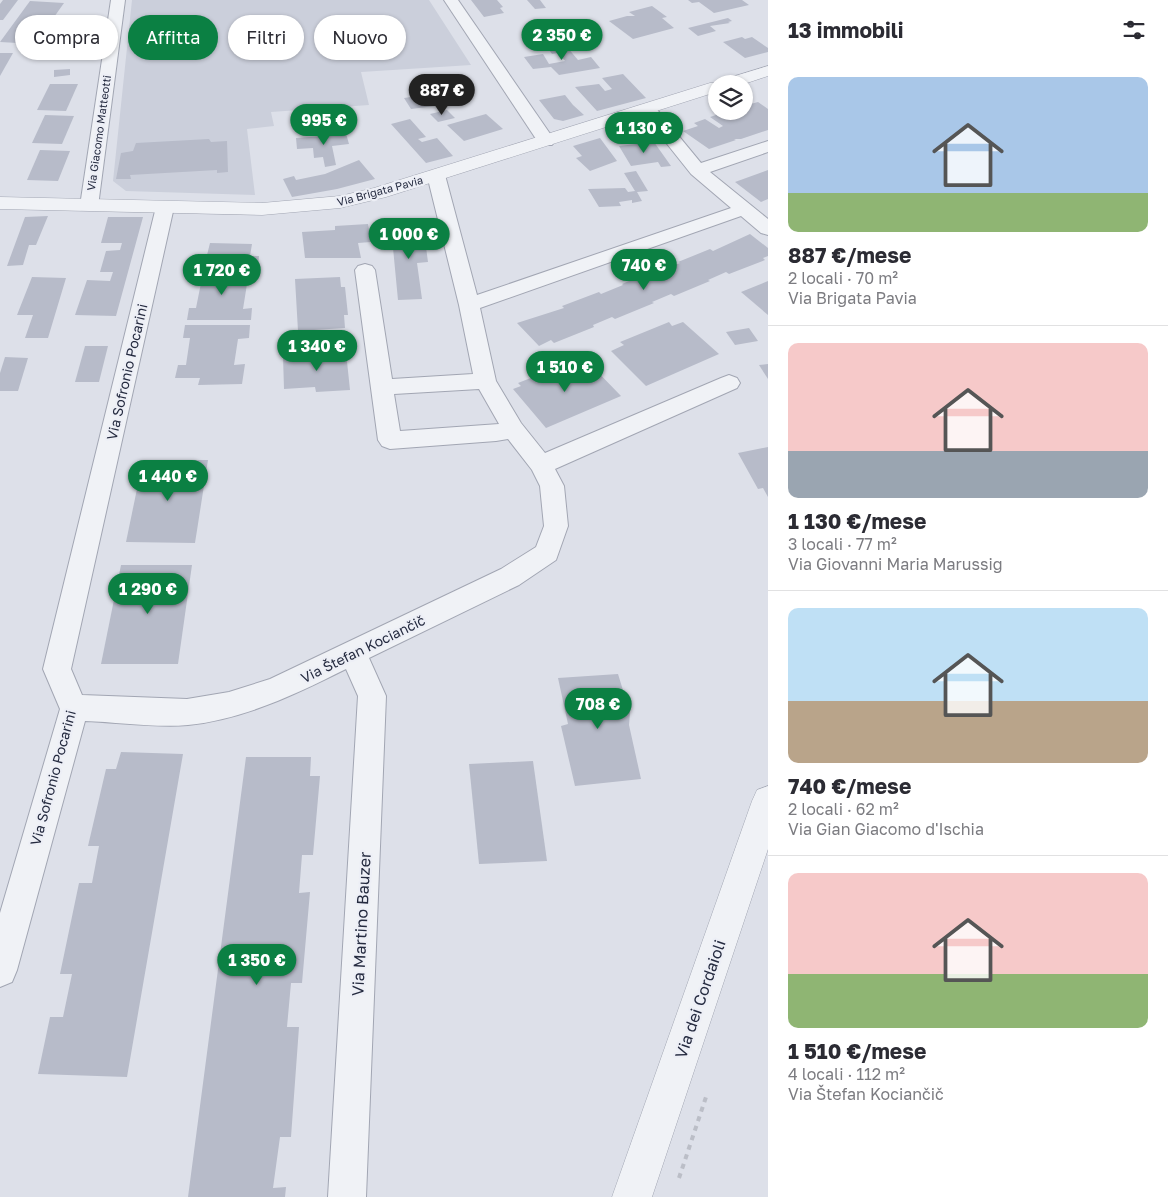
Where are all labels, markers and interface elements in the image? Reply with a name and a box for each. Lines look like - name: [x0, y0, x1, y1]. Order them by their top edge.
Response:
- chip: Compra: [15, 15, 118, 60]
- chip: Affitta: [128, 15, 218, 60]
- chip: Filtri: [228, 15, 304, 60]
- chip: Nuovo: [314, 15, 406, 60]
- icon: filters: [1120, 16, 1148, 44]
- text: 13 immobili: [788, 17, 903, 43]
- pin: 2 350 €: [516, 18, 608, 61]
- text: 2 350 €: [533, 25, 591, 45]
- street label: Via Giacomo Matteotti: [84, 74, 113, 192]
- pin: 887 €: [407, 74, 477, 116]
- map controls: [708, 75, 753, 120]
- button: layers: [708, 75, 753, 120]
- text: 887 €: [420, 80, 464, 100]
- pin: 995 €: [289, 104, 359, 146]
- text: 995 €: [301, 110, 347, 130]
- icon: home: [923, 110, 1013, 200]
- pin: 1 130 €: [598, 112, 690, 154]
- text: 1 130 €: [616, 118, 672, 138]
- street label: Via Brigata Pavia: [335, 173, 424, 208]
- pin: 1 000 €: [363, 218, 455, 260]
- text: 1 000 €: [380, 224, 438, 244]
- text: 887 €/mese: [788, 242, 911, 268]
- pin: 740 €: [609, 248, 679, 291]
- pin: 1 720 €: [176, 254, 268, 296]
- text: 740 €: [622, 255, 666, 275]
- text: 1 720 €: [194, 260, 250, 280]
- text: 2 locali · 70 m²: [788, 268, 898, 288]
- text: Via Brigata Pavia: [788, 288, 917, 308]
- street label: Via Sofronio Pocarini: [103, 302, 150, 442]
- pin: 1 340 €: [271, 330, 363, 372]
- text: 1 340 €: [288, 336, 346, 356]
- pin: 1 510 €: [519, 350, 611, 393]
- text: 1 510 €: [537, 357, 593, 377]
- icon: home: [923, 375, 1013, 465]
- pin: 1 440 €: [122, 460, 214, 502]
- text: 1 440 €: [139, 466, 197, 486]
- text: 1 130 €/mese: [788, 508, 926, 534]
- text: 3 locali · 77 m²: [788, 534, 897, 554]
- text: Via Giovanni Maria Marussig: [788, 554, 1003, 574]
- pin: 1 290 €: [102, 572, 194, 615]
- text: 1 290 €: [119, 579, 177, 599]
- street label: Via Štefan Kociančič: [298, 611, 428, 686]
- icon: home: [923, 640, 1013, 730]
- pin: 708 €: [563, 688, 633, 730]
- text: 708 €: [576, 694, 620, 714]
- street label: Via Sofronio Pocarini: [26, 708, 79, 847]
- text: 740 €/mese: [788, 773, 911, 799]
- text: 2 locali · 62 m²: [788, 799, 899, 819]
- text: Via Gian Giacomo d'Ischia: [788, 819, 984, 839]
- street label: Via Martino Bauzer: [347, 851, 375, 997]
- icon: home: [923, 905, 1013, 995]
- street label: Via dei Cordaioli: [670, 937, 730, 1061]
- pin: 1 350 €: [211, 944, 303, 986]
- text: 1 350 €: [228, 950, 286, 970]
- text: 1 510 €/mese: [788, 1038, 926, 1064]
- text: 4 locali · 112 m²: [788, 1064, 905, 1084]
- text: Via Štefan Kociančič: [788, 1084, 944, 1104]

